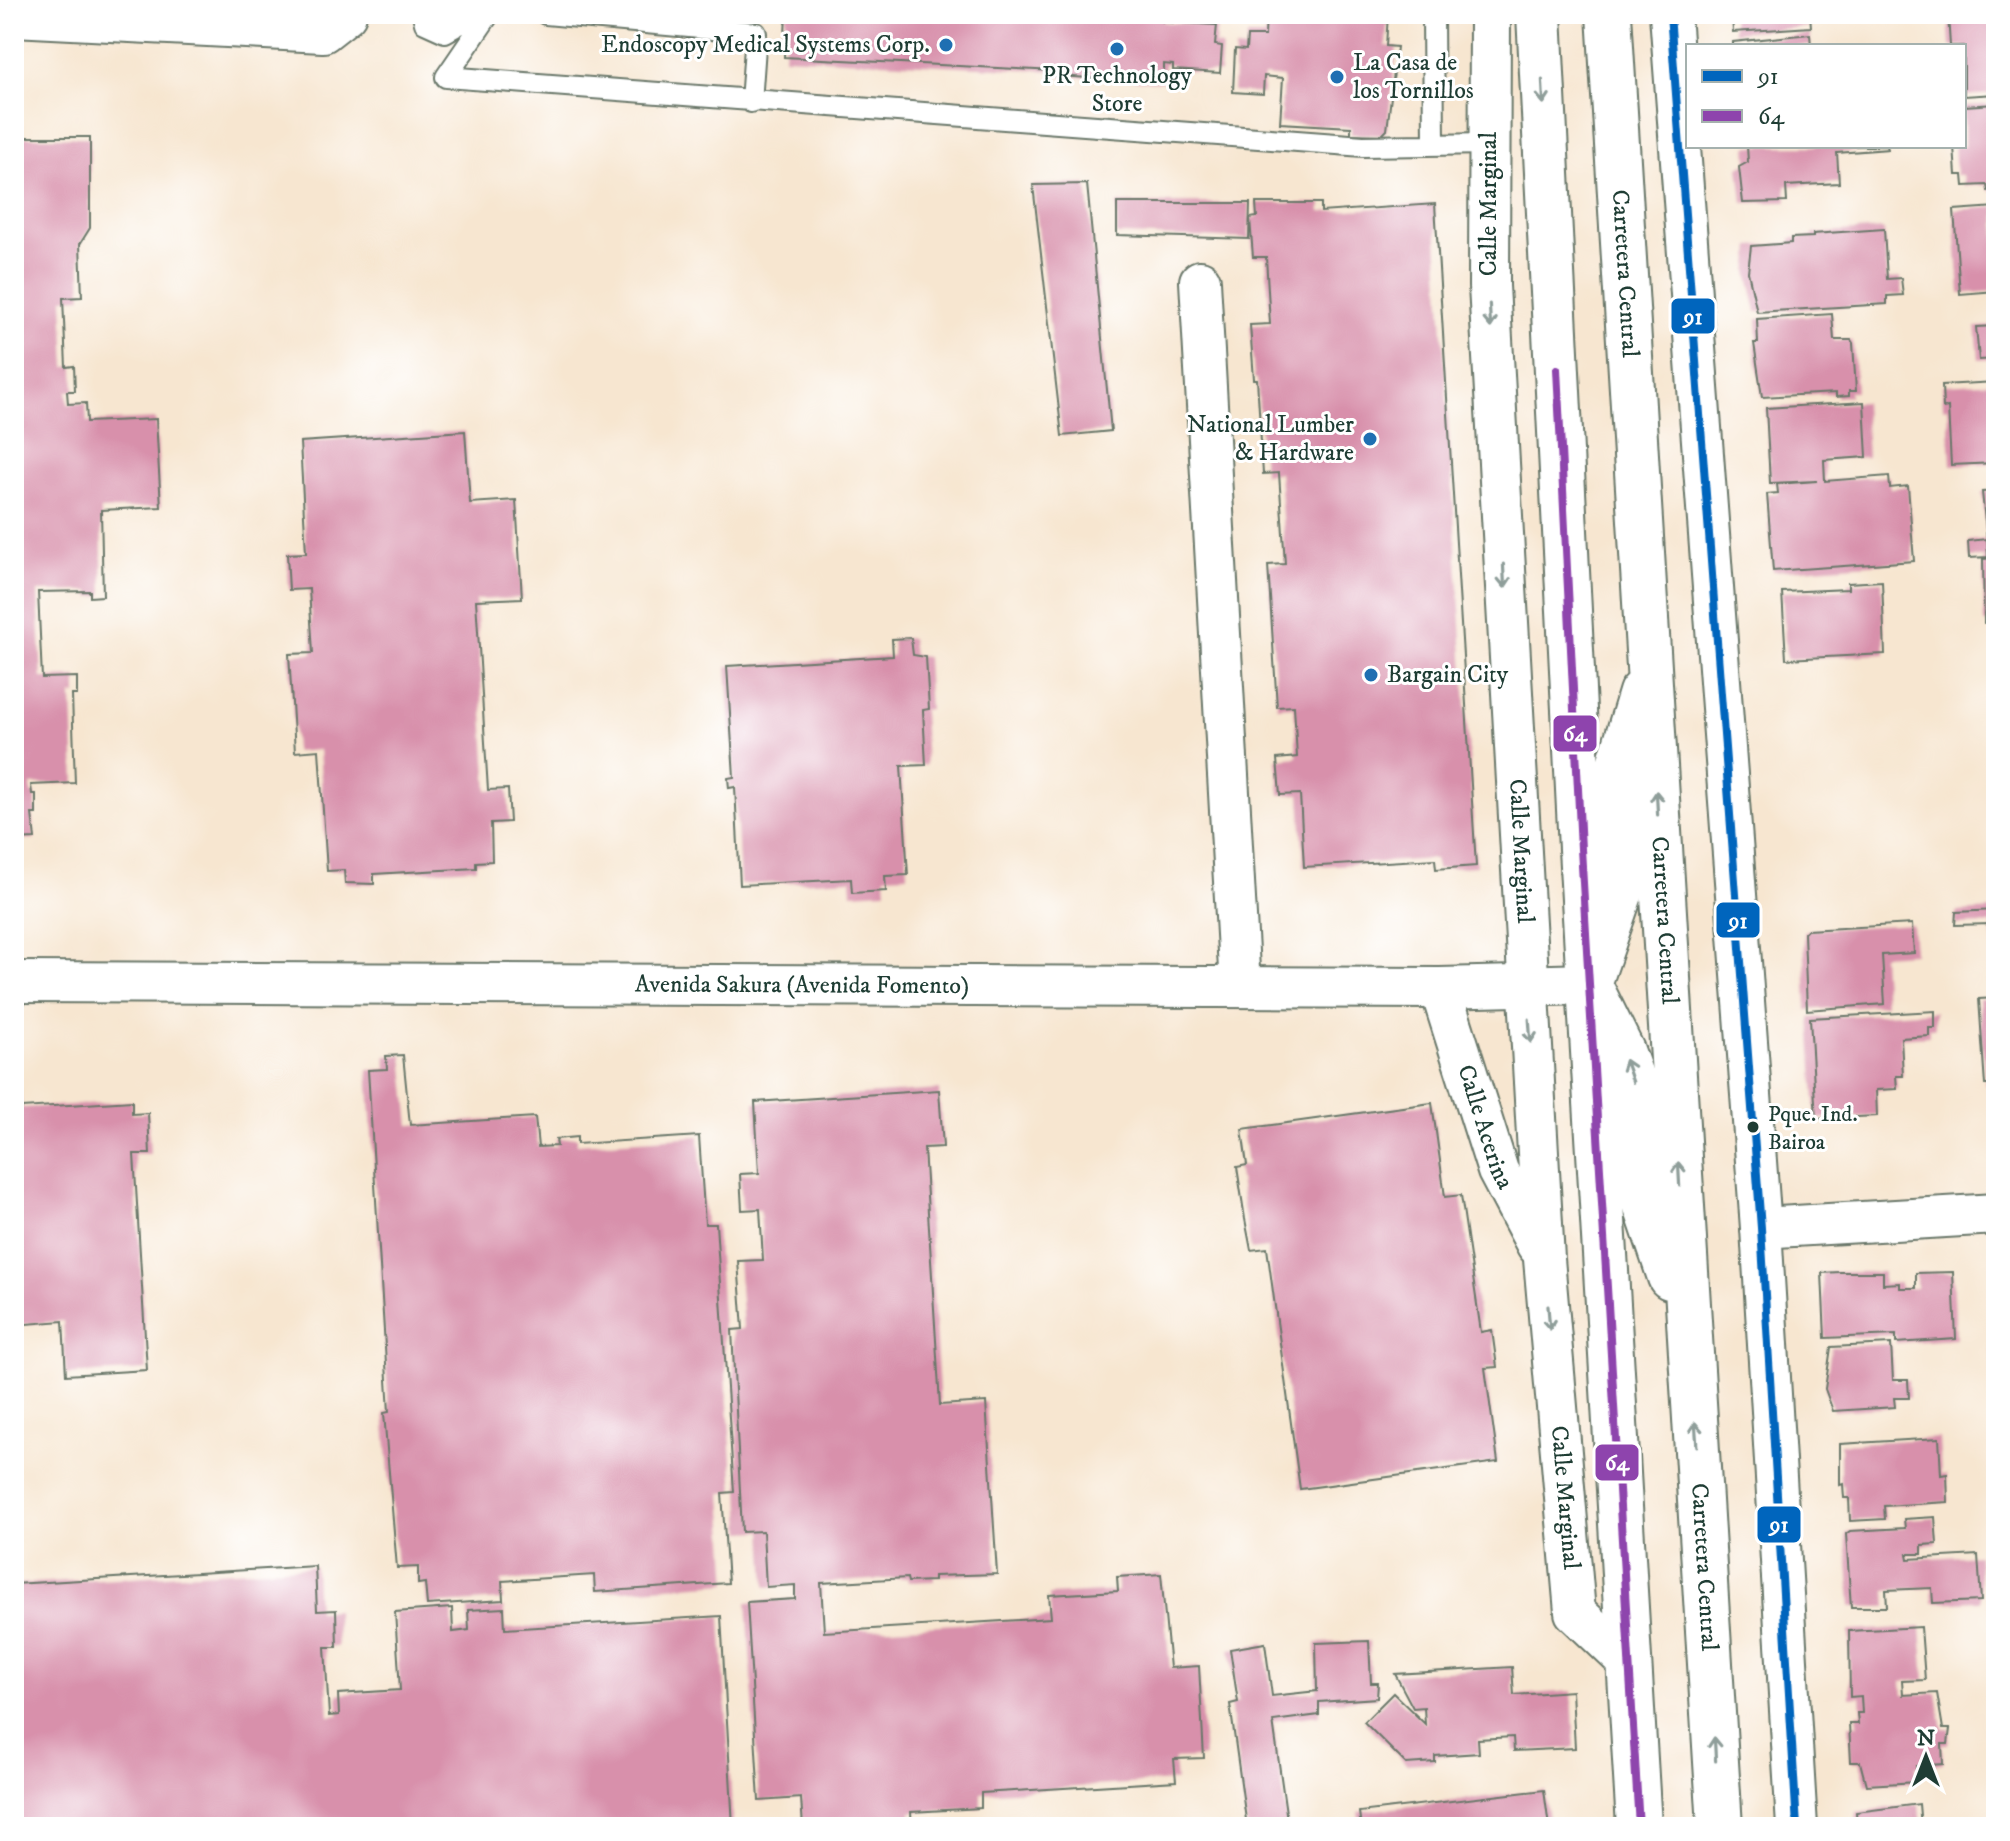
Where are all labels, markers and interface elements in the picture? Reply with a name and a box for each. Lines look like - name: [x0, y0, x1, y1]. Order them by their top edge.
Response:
- place label: Endoscopy Medical Systems Corp.: [601, 30, 930, 60]
- marker: Endoscopy Medical Systems Corp.: [937, 36, 955, 54]
- marker: PR Technology Store: [1108, 40, 1126, 58]
- legend: [1686, 44, 1966, 148]
- place label: La Casa de los Tornillos: [1353, 48, 1474, 106]
- place label: PR Technology Store: [1042, 61, 1193, 119]
- text: 91: [1757, 62, 1779, 92]
- marker: La Casa de los Tornillos: [1328, 68, 1346, 86]
- one-way arrow: [1535, 78, 1550, 105]
- text: 64: [1758, 102, 1785, 132]
- street label: Calle Marginal: [1474, 131, 1504, 276]
- street label: Carretera Central: [1605, 189, 1645, 359]
- line badge: 91: [1670, 297, 1716, 335]
- one-way arrow: [1483, 302, 1498, 329]
- text: 91: [1682, 304, 1702, 331]
- place label: National Lumber & Hardware: [1187, 410, 1354, 468]
- marker: National Lumber & Hardware: [1361, 430, 1379, 448]
- one-way arrow: [1497, 562, 1512, 589]
- place label: Bargain City: [1387, 660, 1509, 690]
- marker: Bargain City: [1362, 666, 1380, 684]
- line badge: 64: [1552, 714, 1598, 753]
- text: 64: [1563, 721, 1588, 748]
- street label: Calle Marginal: [1502, 778, 1540, 925]
- one-way arrow: [1650, 790, 1665, 817]
- street label: Carretera Central: [1644, 835, 1685, 1006]
- line badge: 91: [1715, 901, 1761, 939]
- text: 91: [1727, 908, 1747, 935]
- street label: Avenida Sakura (Avenida Fomento): [635, 970, 969, 1001]
- one-way arrow: [1522, 1017, 1537, 1044]
- one-way arrow: [1621, 1059, 1635, 1084]
- street label: Calle Acerina: [1450, 1061, 1520, 1195]
- place label: Pque. Ind. Bairoa: [1768, 1101, 1858, 1156]
- marker: Pque. Ind. Bairoa: [1745, 1119, 1761, 1135]
- one-way arrow: [1671, 1161, 1686, 1188]
- one-way arrow: [1542, 1304, 1557, 1331]
- one-way arrow: [1688, 1421, 1703, 1448]
- street label: Calle Marginal: [1544, 1424, 1586, 1572]
- line badge: 64: [1594, 1443, 1640, 1482]
- text: 64: [1605, 1450, 1630, 1477]
- street label: Carretera Central: [1684, 1482, 1724, 1653]
- line badge: 91: [1756, 1505, 1802, 1544]
- text: 91: [1768, 1512, 1788, 1539]
- north arrow: [1886, 1717, 1966, 1797]
- text: N: [1917, 1725, 1935, 1752]
- one-way arrow: [1707, 1736, 1722, 1763]

